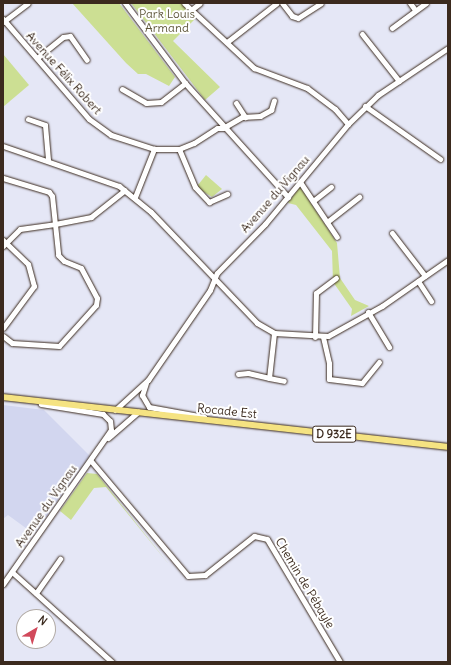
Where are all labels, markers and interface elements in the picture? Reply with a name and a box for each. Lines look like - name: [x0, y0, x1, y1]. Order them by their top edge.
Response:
- park label: Park Louis Armand: [139, 7, 195, 35]
- street label: Avenue Félix Robert: [23, 29, 105, 117]
- street label: Avenue du Vignau: [238, 152, 312, 236]
- street label: Rocade Est: [196, 401, 258, 421]
- road number: D 932E: [312, 425, 356, 443]
- street label: Avenue du Vignau: [12, 462, 80, 550]
- street label: Chemin de Pébayle: [272, 535, 338, 631]
- north arrow: [16, 609, 56, 649]
- text: N: [35, 612, 50, 628]

